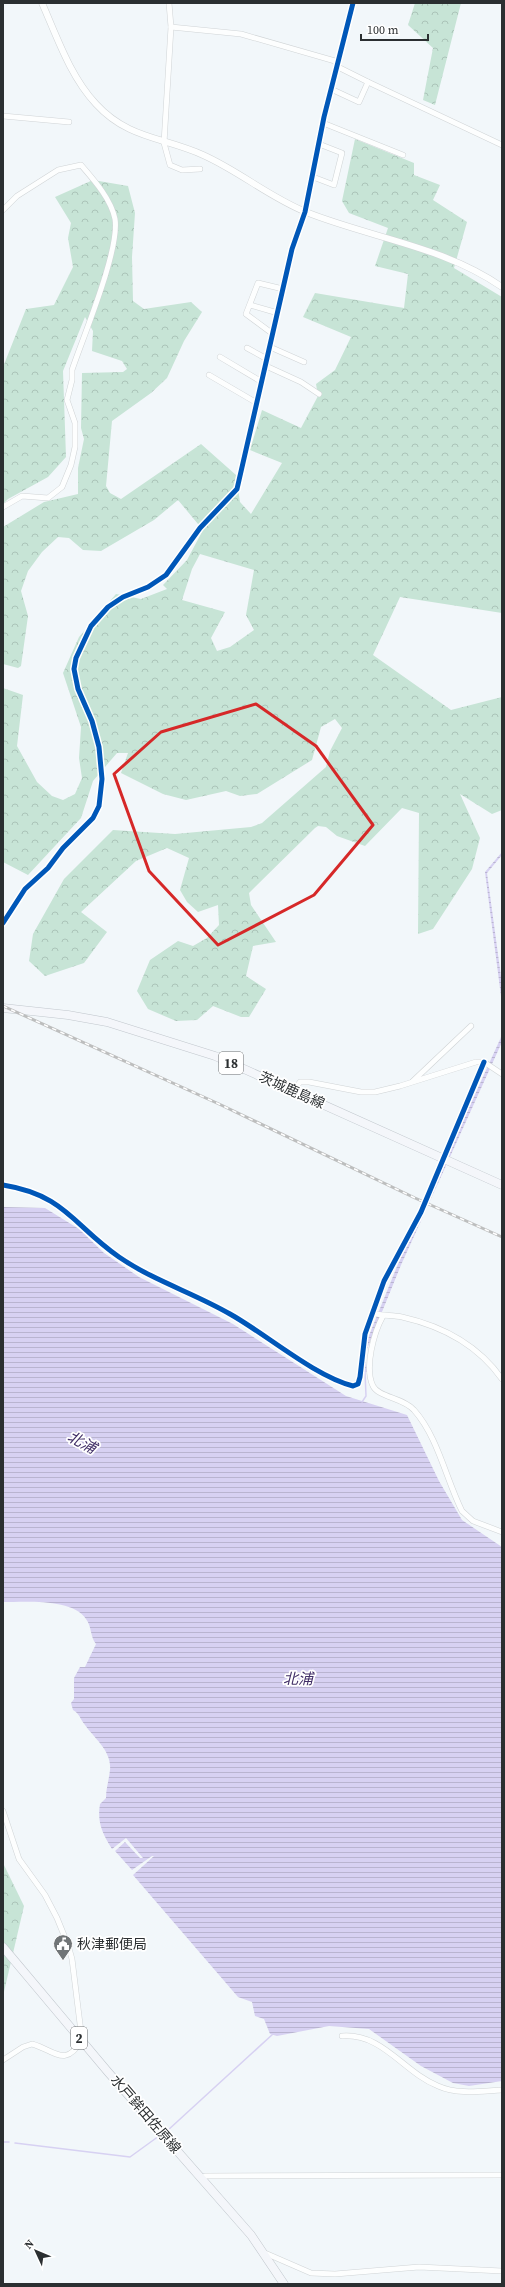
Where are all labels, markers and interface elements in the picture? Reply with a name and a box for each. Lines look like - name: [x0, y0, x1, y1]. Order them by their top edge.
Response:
- scale bar: [361, 16, 428, 42]
- text: 100 m: [367, 22, 399, 38]
- road number: 18: [219, 1052, 243, 1074]
- street label: 茨城鹿島線: [256, 1067, 328, 1113]
- water label: 北浦: [64, 1426, 102, 1459]
- water label: 北浦: [283, 1668, 315, 1689]
- public building icon: 秋津郵便局: [52, 1933, 74, 1961]
- place label: 秋津郵便局: [77, 1934, 147, 1954]
- road number: 2: [71, 2027, 87, 2049]
- street label: 水戸鉾田佐原線: [106, 2070, 186, 2158]
- north arrow: [16, 2231, 56, 2271]
- text: N: [21, 2236, 37, 2252]

